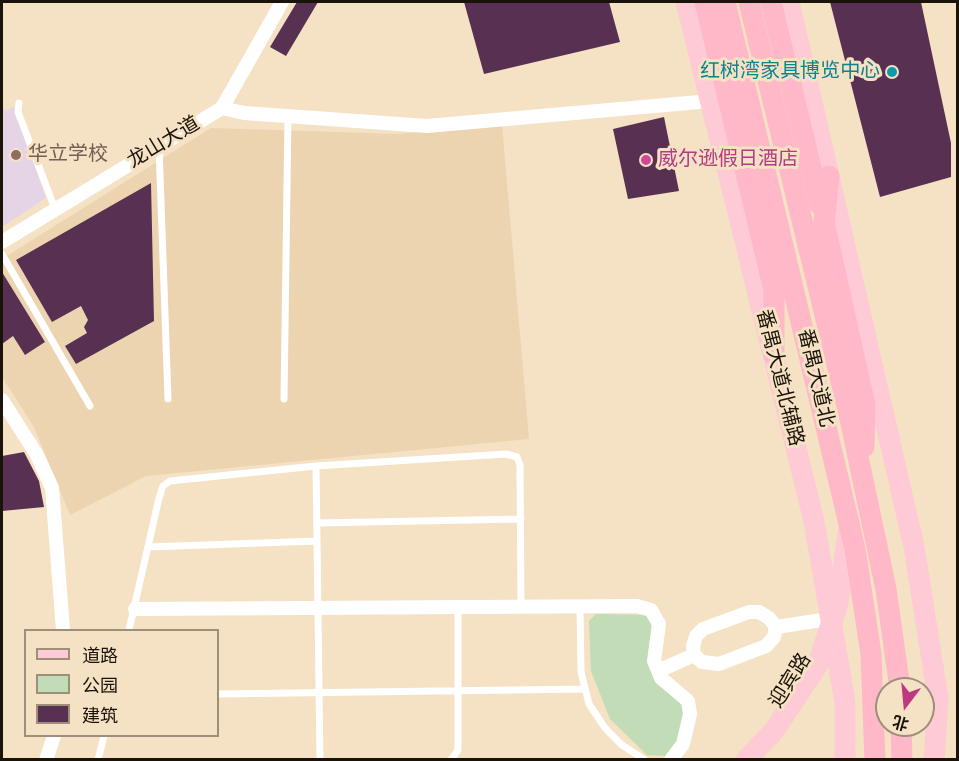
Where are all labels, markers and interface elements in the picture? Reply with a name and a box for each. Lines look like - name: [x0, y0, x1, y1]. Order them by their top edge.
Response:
- place label: 红树湾家具博览中心: [700, 60, 880, 84]
- marker: 红树湾家具博览中心: [885, 65, 899, 79]
- street label: 龙山大道: [124, 112, 204, 174]
- place label: 华立学校: [28, 143, 108, 167]
- marker: 华立学校: [9, 148, 23, 162]
- place label: 威尔逊假日酒店: [658, 148, 798, 172]
- marker: 威尔逊假日酒店: [639, 153, 653, 167]
- street label: 番禺大道北辅路: [750, 307, 808, 449]
- street label: 番禺大道北: [792, 327, 838, 429]
- legend: [24, 629, 219, 737]
- text: 道路: [82, 645, 118, 666]
- street label: 迎宾路: [765, 649, 817, 713]
- text: 公园: [82, 675, 118, 696]
- north arrow: [875, 677, 935, 737]
- text: 建筑: [82, 705, 118, 726]
- text: 北: [890, 712, 911, 734]

